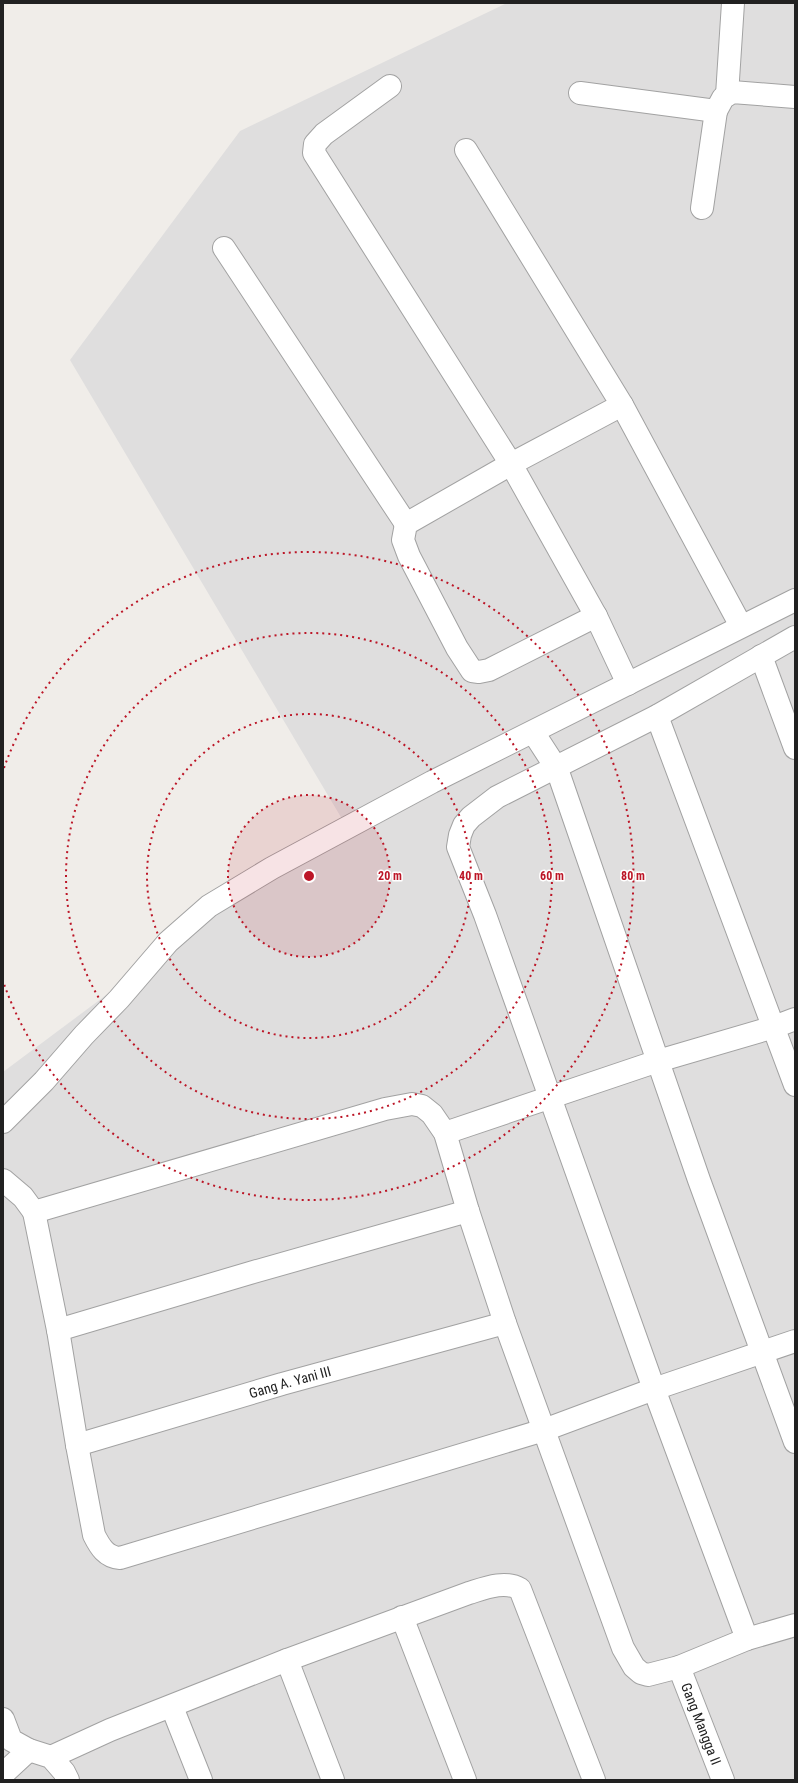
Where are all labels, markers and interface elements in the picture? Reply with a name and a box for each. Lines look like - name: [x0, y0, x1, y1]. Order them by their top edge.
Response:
- centre of rings: [302, 869, 316, 883]
- text: 20 m: [378, 869, 402, 883]
- text: 40 m: [459, 869, 483, 883]
- text: 60 m: [540, 869, 564, 883]
- text: 80 m: [621, 869, 645, 883]
- street label: Gang A. Yani III: [247, 1363, 333, 1401]
- street label: Gang Mangga II: [678, 1681, 724, 1767]

